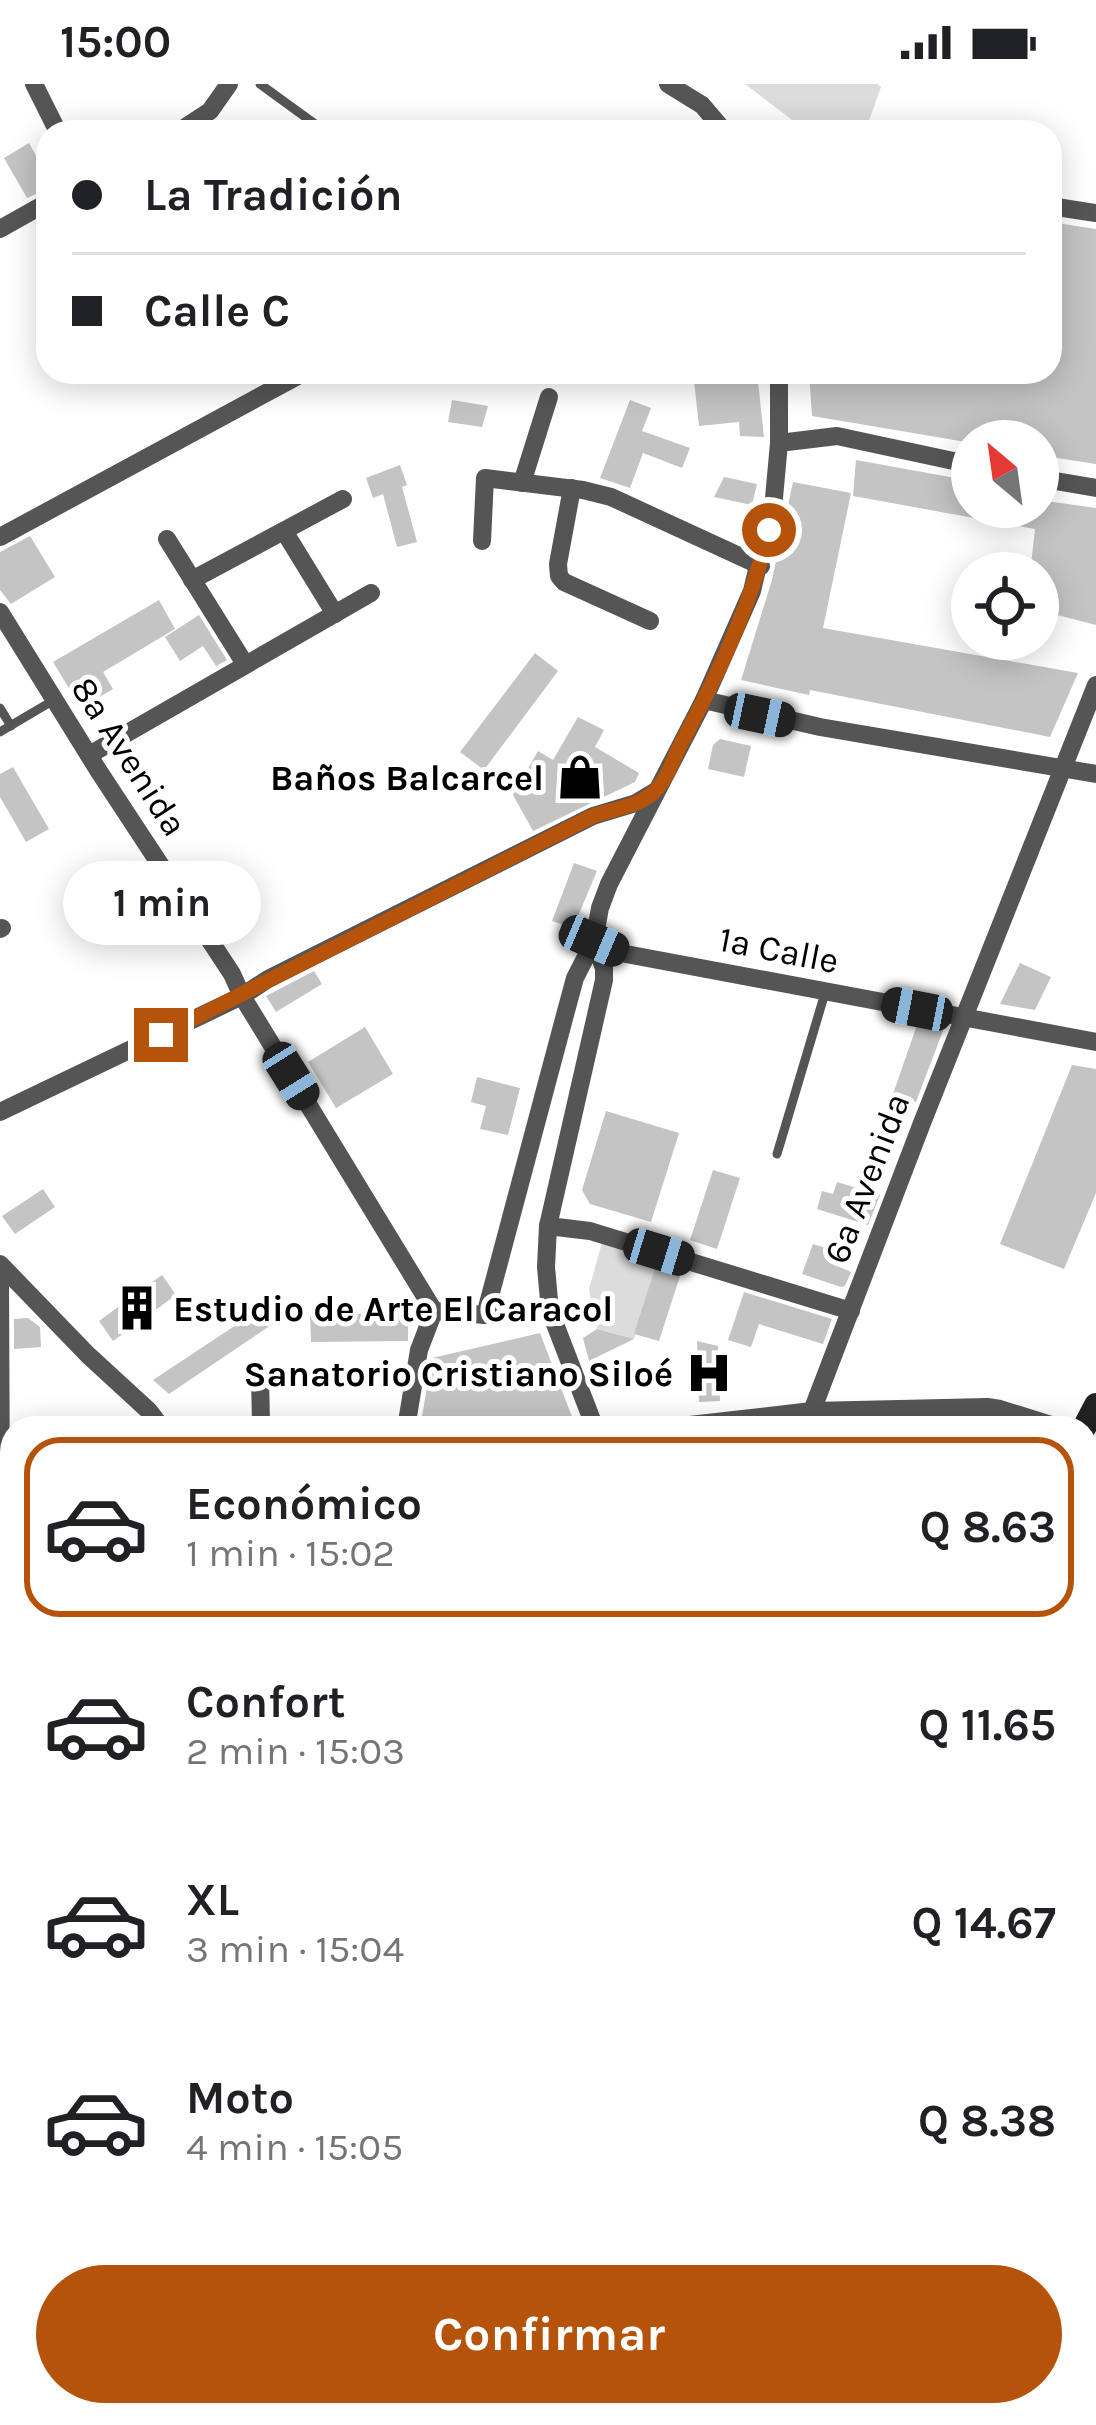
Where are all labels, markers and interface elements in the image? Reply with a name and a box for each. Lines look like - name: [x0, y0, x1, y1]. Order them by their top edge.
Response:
- text: 15:00: [60, 16, 171, 68]
- text: La Tradición: [144, 169, 403, 221]
- text: Calle C: [144, 285, 290, 337]
- north arrow: [951, 420, 1059, 528]
- map controls: [951, 420, 1059, 660]
- route start: [742, 503, 796, 557]
- button: locate: [951, 552, 1059, 660]
- street label: 8a Avenida: [62, 669, 196, 844]
- car: [721, 690, 799, 740]
- shop icon: Baños Balcarcel: [555, 752, 605, 802]
- place label: Baños Balcarcel: [270, 757, 544, 799]
- callout: 1 min: [62, 861, 260, 945]
- text: 1 min: [113, 880, 211, 926]
- car: [554, 910, 634, 972]
- street label: 1a Calle: [716, 918, 842, 982]
- car: [878, 984, 956, 1034]
- route end: [134, 1008, 188, 1062]
- car: [257, 1036, 325, 1116]
- street label: 6a Avenida: [815, 1087, 919, 1269]
- car: [619, 1224, 699, 1280]
- building icon: Estudio de Arte El Caracol: [112, 1283, 162, 1333]
- place label: Estudio de Arte El Caracol: [173, 1288, 613, 1330]
- hospital icon: Sanatorio Cristiano Siloé: [684, 1348, 734, 1398]
- place label: Sanatorio Cristiano Siloé: [244, 1353, 673, 1395]
- icon: car: [42, 1473, 150, 1581]
- text: Económico: [186, 1478, 422, 1530]
- text: Q 8.63: [920, 1501, 1056, 1553]
- text: 1 min · 15:02: [186, 1530, 395, 1576]
- icon: car: [42, 1671, 150, 1779]
- text: Confort: [186, 1676, 345, 1728]
- text: Q 11.65: [918, 1699, 1056, 1751]
- text: 2 min · 15:03: [186, 1728, 405, 1774]
- icon: car: [42, 1869, 150, 1977]
- text: XL: [186, 1874, 239, 1926]
- text: Q 14.67: [912, 1897, 1056, 1949]
- text: 3 min · 15:04: [186, 1926, 404, 1972]
- icon: car: [42, 2067, 150, 2175]
- text: Moto: [186, 2072, 294, 2124]
- text: Q 8.38: [918, 2095, 1056, 2147]
- text: 4 min · 15:05: [186, 2124, 403, 2170]
- button: Confirmar: [36, 2265, 1062, 2403]

